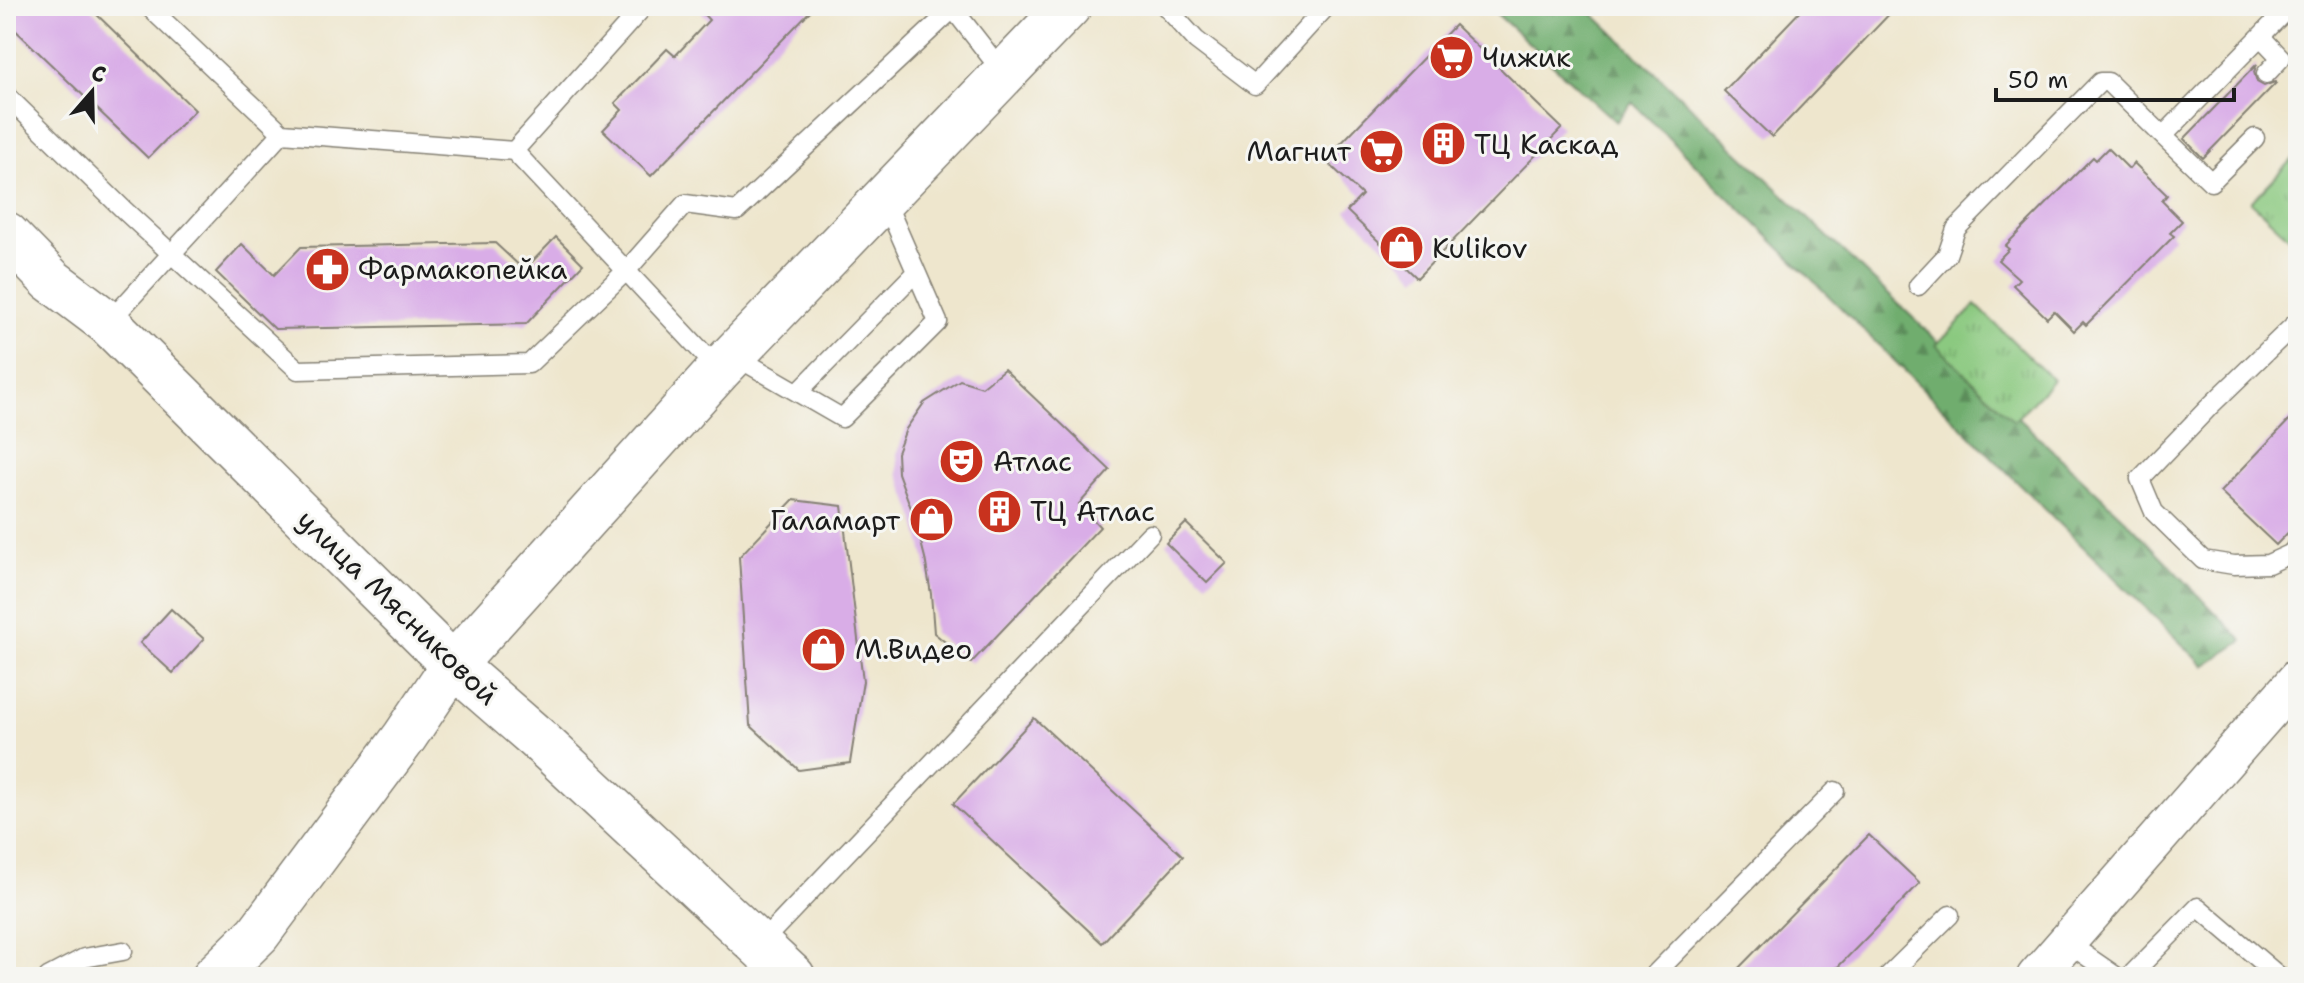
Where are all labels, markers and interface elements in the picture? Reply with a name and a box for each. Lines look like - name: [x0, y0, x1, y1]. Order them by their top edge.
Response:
- supermarket icon: Чижик: [1427, 33, 1475, 81]
- place label: Чижик: [1482, 38, 1571, 76]
- north arrow: [52, 52, 132, 132]
- scale bar: [1996, 52, 2234, 102]
- text: С: [87, 58, 110, 90]
- text: 50 m: [2008, 64, 2068, 96]
- building icon: ТЦ Каскад: [1419, 120, 1467, 168]
- place label: ТЦ Каскад: [1474, 125, 1619, 163]
- supermarket icon: Магнит: [1358, 127, 1406, 175]
- place label: Магнит: [1247, 132, 1352, 170]
- shop icon: Kulikov: [1377, 224, 1425, 272]
- place label: Kulikov: [1432, 229, 1527, 267]
- pharmacy icon: Фармакопейка: [303, 245, 351, 293]
- place label: Фармакопейка: [358, 250, 567, 288]
- theatre icon: Атлас: [938, 437, 986, 485]
- place label: Атлас: [993, 442, 1072, 480]
- building icon: ТЦ Атлас: [975, 487, 1023, 535]
- place label: ТЦ Атлас: [1030, 492, 1155, 530]
- shop icon: Галамарт: [907, 496, 955, 544]
- street label: улица Мясниковой: [289, 501, 507, 713]
- place label: Галамарт: [770, 501, 901, 539]
- shop icon: М.Видео: [800, 625, 848, 673]
- place label: М.Видео: [855, 630, 972, 668]

